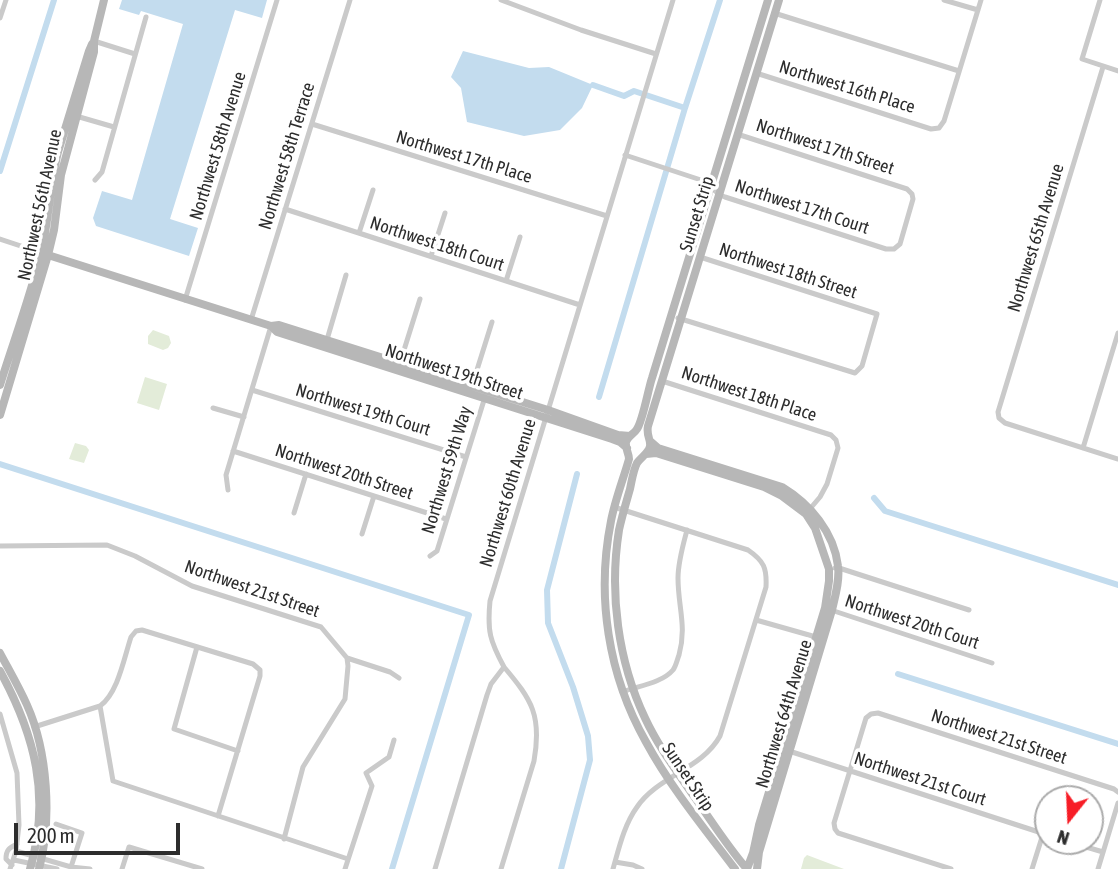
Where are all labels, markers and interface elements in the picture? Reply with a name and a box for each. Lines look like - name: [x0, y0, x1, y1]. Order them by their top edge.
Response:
- street label: Northwest 16th Place: [776, 56, 918, 118]
- street label: Northwest 58th Avenue: [185, 69, 251, 223]
- street label: Northwest 58th Terrace: [254, 80, 320, 232]
- street label: Northwest 17th Street: [753, 115, 897, 179]
- street label: Northwest 17th Place: [393, 126, 535, 188]
- street label: Northwest 56th Avenue: [13, 127, 67, 283]
- street label: Northwest 65th Avenue: [1003, 161, 1069, 315]
- street label: Sunset Strip: [675, 174, 719, 254]
- street label: Northwest 17th Court: [732, 175, 872, 239]
- street label: Northwest 18th Court: [367, 212, 507, 276]
- street label: Northwest 18th Street: [716, 239, 860, 303]
- street label: Northwest 19th Street: [382, 340, 526, 404]
- street label: Northwest 18th Place: [679, 362, 819, 426]
- street label: Northwest 19th Court: [293, 379, 433, 441]
- street label: Northwest 59th Way: [417, 404, 477, 536]
- street label: Northwest 60th Avenue: [475, 416, 541, 570]
- street label: Northwest 20th Street: [272, 440, 416, 504]
- street label: Northwest 21st Street: [182, 556, 322, 622]
- street label: Northwest 20th Court: [842, 590, 982, 654]
- street label: Northwest 64th Avenue: [751, 637, 817, 791]
- street label: Northwest 21st Street: [928, 705, 1070, 769]
- street label: Sunset Strip: [657, 739, 719, 815]
- street label: Northwest 21st Court: [851, 748, 989, 810]
- north arrow: [1034, 785, 1104, 855]
- scale bar: [18, 810, 184, 854]
- text: 200 m: [27, 823, 75, 847]
- text: N: [1054, 826, 1072, 850]

